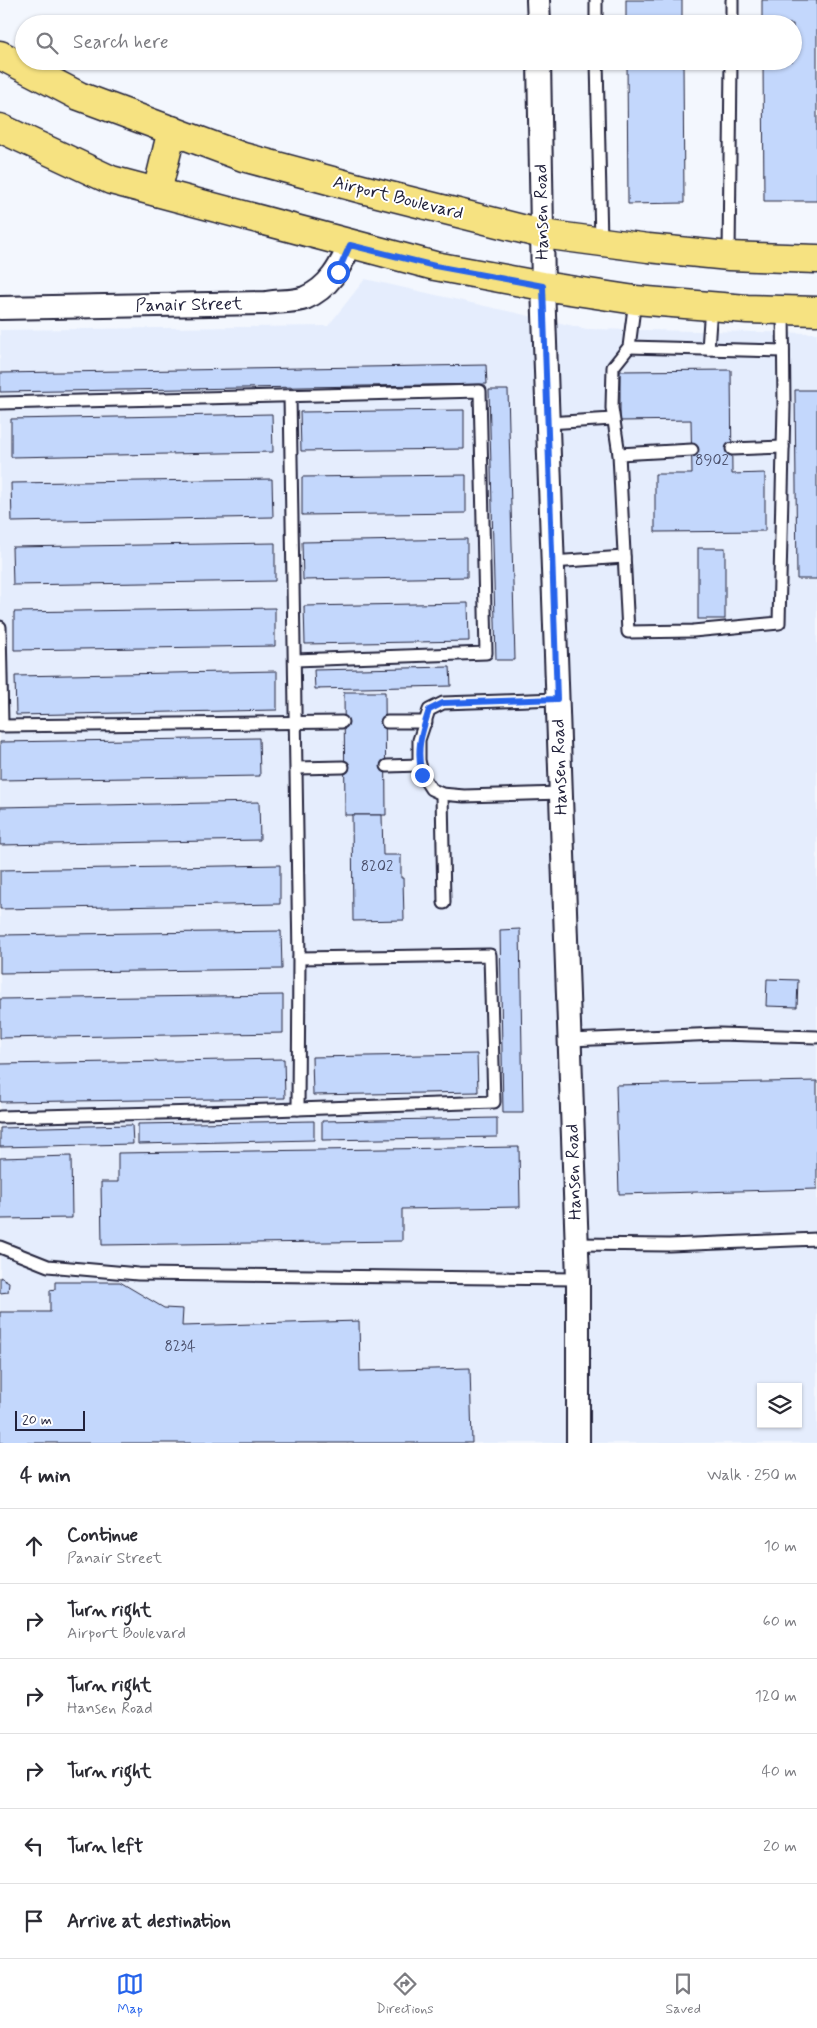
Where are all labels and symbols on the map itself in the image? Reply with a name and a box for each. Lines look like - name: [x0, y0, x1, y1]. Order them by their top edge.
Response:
- street label: Hansen Road: [529, 164, 555, 260]
- street label: Airport Boulevard: [330, 170, 466, 226]
- route start: [327, 261, 350, 284]
- street label: Panair Street: [135, 292, 243, 318]
- house number: 8902: [695, 451, 729, 471]
- street label: Hansen Road: [546, 718, 574, 816]
- route end: [411, 764, 434, 787]
- house number: 8202: [361, 857, 393, 877]
- street label: Hansen Road: [560, 1123, 588, 1221]
- house number: 8234: [164, 1337, 196, 1357]
- scale bar: [15, 1408, 85, 1431]

